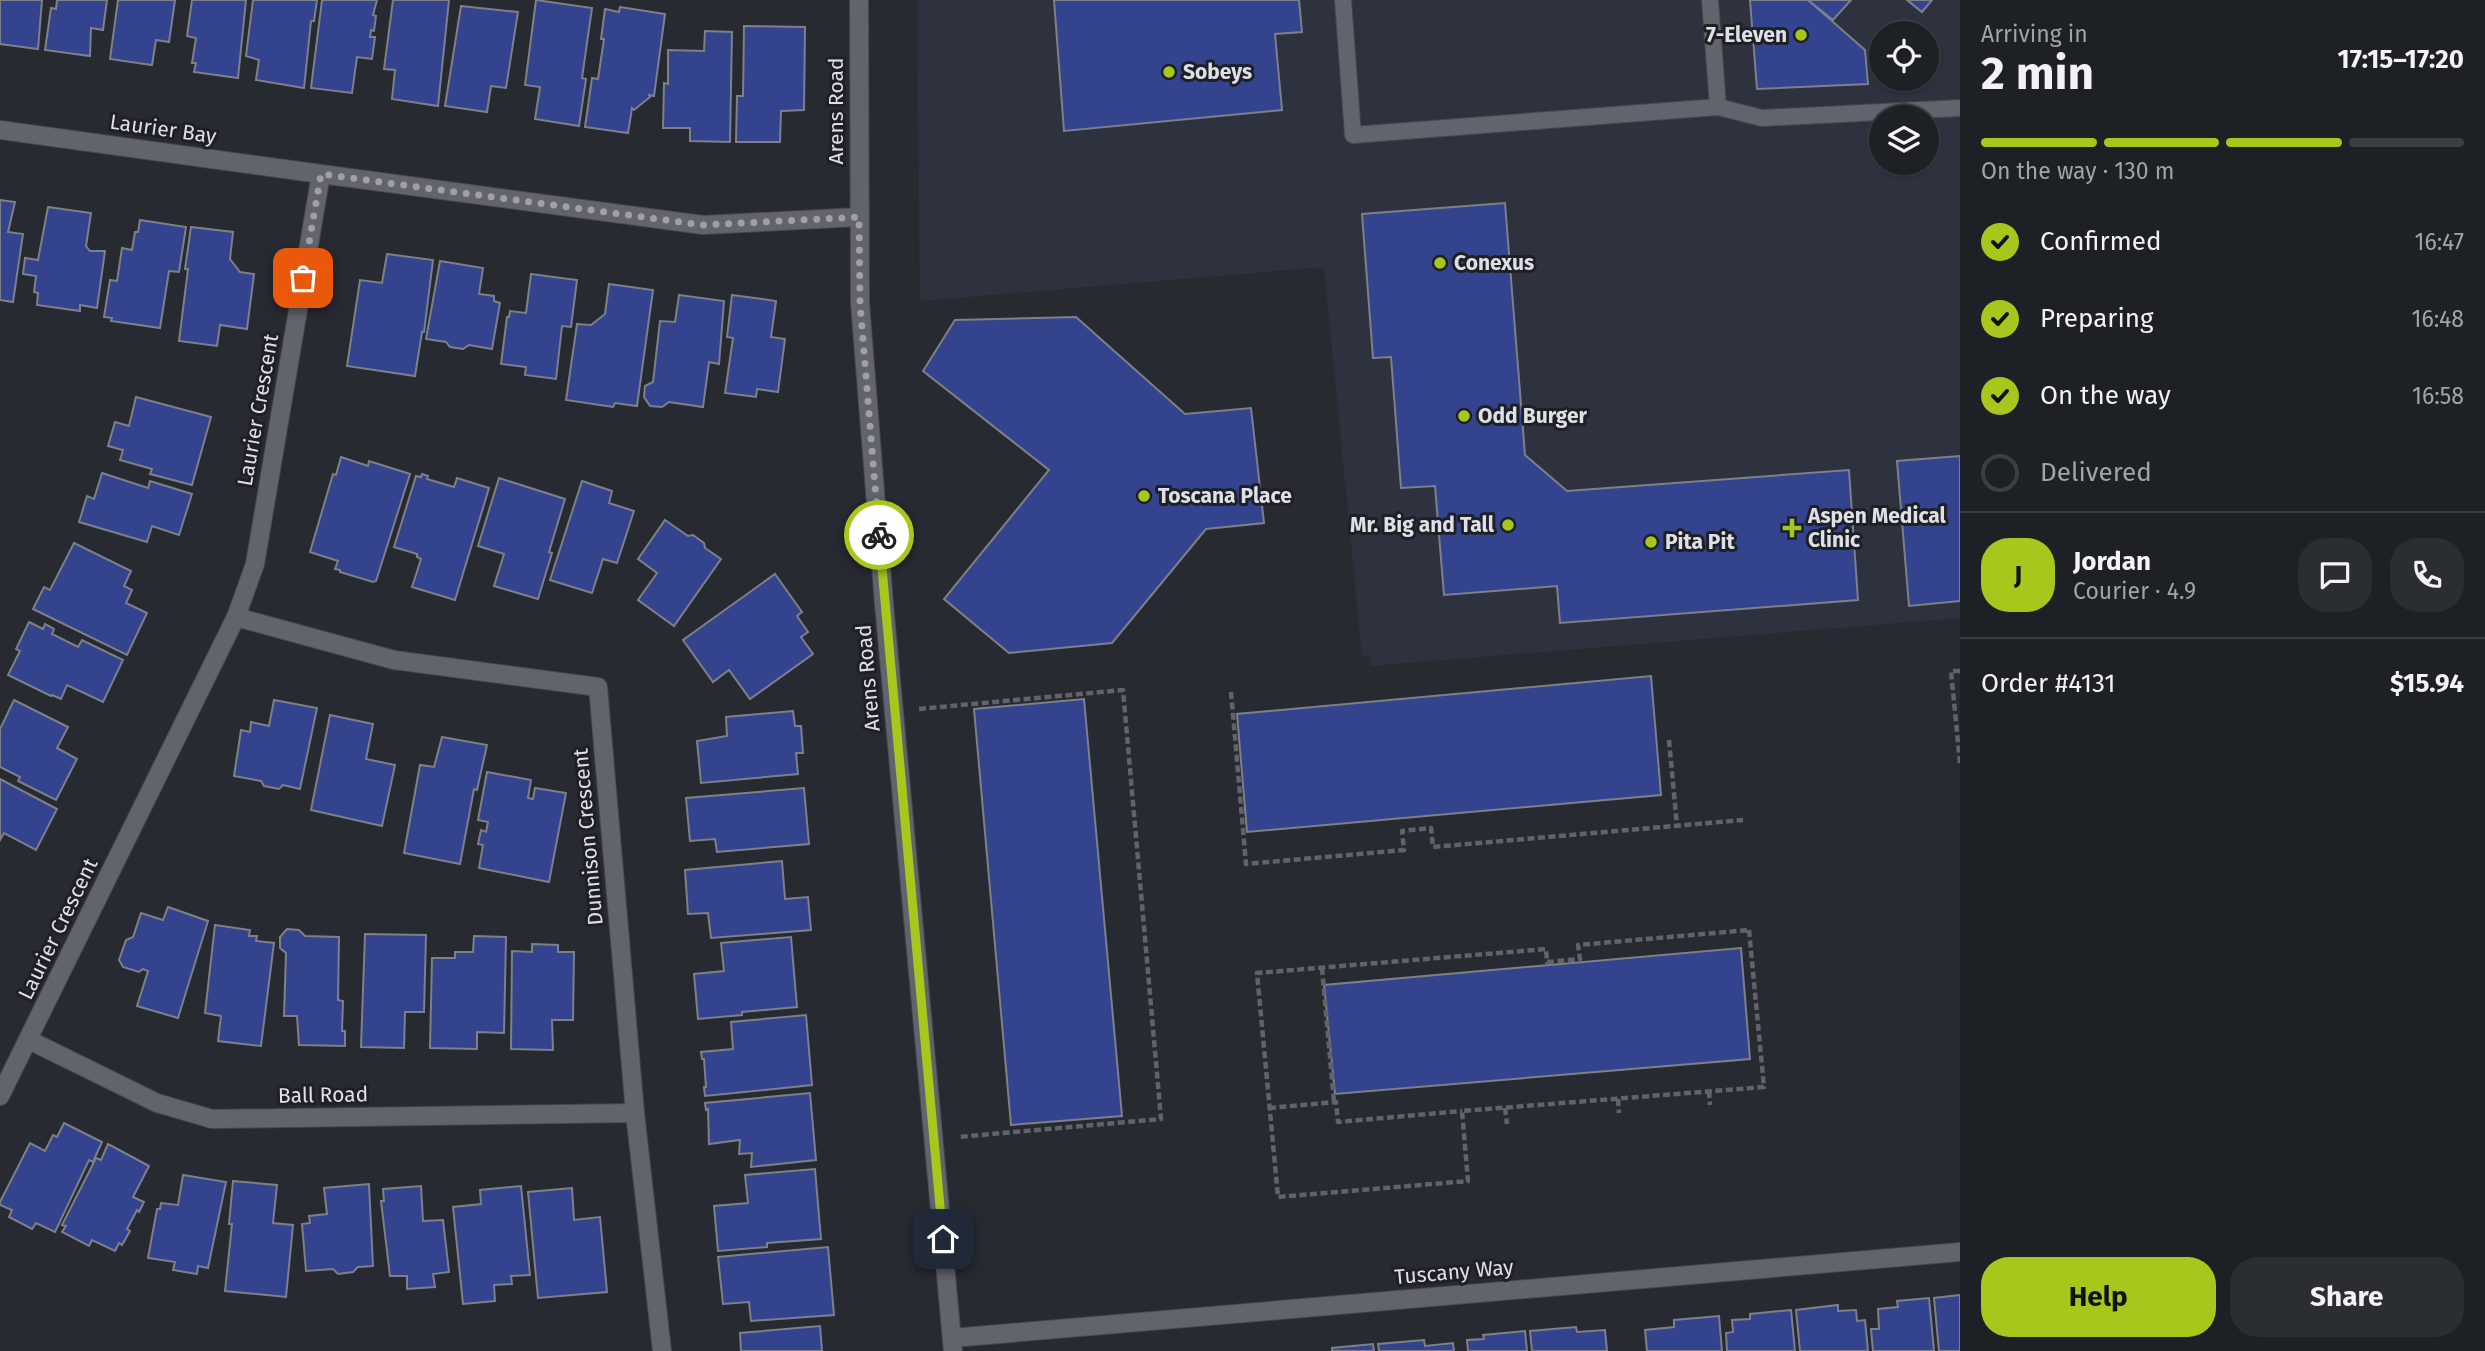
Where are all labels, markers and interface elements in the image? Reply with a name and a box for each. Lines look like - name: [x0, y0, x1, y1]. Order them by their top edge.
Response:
- text: Arriving in: [1981, 20, 2088, 48]
- map controls: [1869, 21, 1939, 175]
- button: locate: [1869, 21, 1939, 91]
- place label: 7-Eleven: [1706, 22, 1787, 48]
- marker: 7-Eleven: [1793, 27, 1809, 43]
- text: 17:15–17:20: [2338, 44, 2464, 75]
- text: 2 min: [1981, 46, 2094, 101]
- street label: Arens Road: [823, 57, 849, 165]
- place label: Sobeys: [1183, 59, 1252, 85]
- marker: Sobeys: [1161, 64, 1177, 80]
- button: layers: [1869, 105, 1939, 175]
- street label: Laurier Bay: [108, 109, 219, 149]
- text: On the way · 130 m: [1981, 157, 2174, 185]
- icon: check: [1981, 223, 2019, 261]
- text: Confirmed: [2040, 226, 2161, 257]
- text: 16:47: [2414, 228, 2464, 256]
- pin: [273, 248, 333, 308]
- place label: Conexus: [1454, 250, 1534, 276]
- marker: Conexus: [1432, 255, 1448, 271]
- icon: bag: [284, 259, 322, 297]
- icon: check: [1981, 300, 2019, 338]
- text: Preparing: [2040, 303, 2153, 334]
- text: 16:48: [2411, 305, 2464, 333]
- street label: Laurier Crescent: [232, 331, 284, 488]
- icon: check: [1981, 377, 2019, 415]
- text: On the way: [2040, 380, 2171, 411]
- text: 16:58: [2412, 382, 2464, 410]
- place label: Odd Burger: [1478, 403, 1588, 429]
- marker: Odd Burger: [1456, 408, 1472, 424]
- text: Delivered: [2040, 457, 2152, 488]
- place label: Toscana Place: [1158, 483, 1292, 509]
- marker: Toscana Place: [1136, 488, 1152, 504]
- courier: [844, 500, 914, 570]
- place label: Aspen Medical Clinic: [1807, 503, 1947, 553]
- place label: Mr. Big and Tall: [1350, 512, 1495, 538]
- icon: bike: [860, 516, 898, 554]
- marker: Mr. Big and Tall: [1500, 517, 1516, 533]
- marker: Aspen Medical Clinic: [1782, 518, 1802, 538]
- place label: Pita Pit: [1665, 529, 1735, 555]
- marker: Pita Pit: [1643, 534, 1659, 550]
- button: chat: [2298, 538, 2372, 612]
- button: phone: [2390, 538, 2464, 612]
- text: Jordan: [2073, 546, 2151, 577]
- text: J: [2014, 560, 2022, 591]
- text: Courier · 4.9: [2073, 577, 2196, 605]
- street label: Arens Road: [850, 624, 886, 732]
- text: Order #4131: [1981, 668, 2116, 699]
- text: $15.94: [2390, 668, 2464, 699]
- street label: Dunnison Crescent: [567, 747, 609, 926]
- street label: Laurier Crescent: [13, 854, 104, 1004]
- street label: Ball Road: [278, 1081, 368, 1109]
- pin: [913, 1209, 973, 1269]
- icon: home: [924, 1220, 962, 1258]
- street label: Tuscany Way: [1393, 1254, 1515, 1290]
- button: Help: [1981, 1257, 2216, 1337]
- button: Share: [2230, 1257, 2464, 1337]

